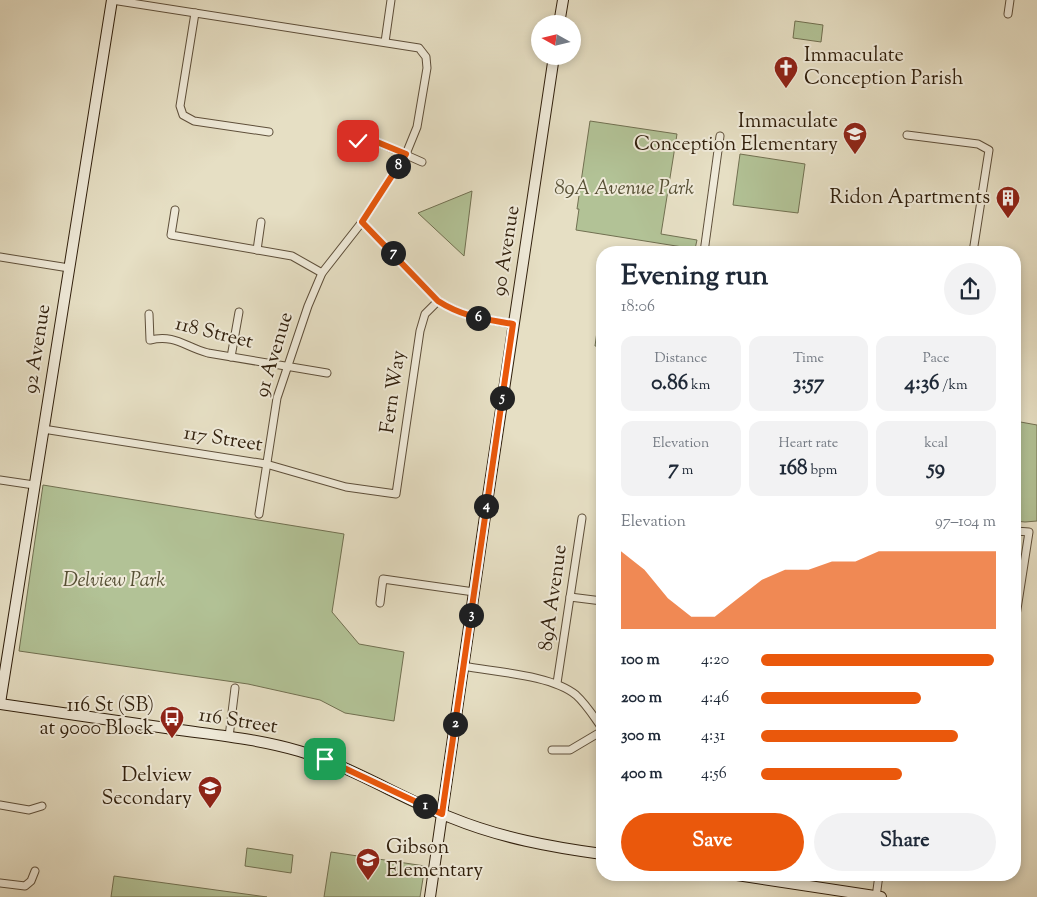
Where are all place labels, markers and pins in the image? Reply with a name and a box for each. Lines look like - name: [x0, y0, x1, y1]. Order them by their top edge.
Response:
- place label: Immaculate Conception Parish: [804, 42, 964, 94]
- church icon: Immaculate Conception Parish: [773, 55, 799, 89]
- place label: Immaculate Conception Elementary: [634, 108, 838, 160]
- pin: [337, 120, 379, 162]
- school or university icon: Immaculate Conception Elementary: [842, 121, 868, 155]
- pin: 8: [386, 154, 410, 178]
- place label: Ridon Apartments: [830, 184, 990, 213]
- building icon: Ridon Apartments: [995, 185, 1021, 219]
- pin: 7: [380, 240, 406, 266]
- pin: 6: [466, 306, 490, 330]
- pin: 5: [490, 386, 514, 410]
- pin: 4: [474, 494, 498, 518]
- pin: 3: [458, 602, 484, 628]
- place label: 116 St (SB) at 9000 Block: [40, 692, 154, 744]
- bus stop icon: 116 St (SB) at 9000 Block: [159, 705, 185, 739]
- pin: 2: [442, 712, 468, 736]
- pin: [304, 738, 346, 780]
- place label: Delview Secondary: [101, 762, 192, 814]
- school or university icon: Delview Secondary: [197, 775, 223, 809]
- pin: 1: [412, 794, 438, 818]
- place label: Gibson Elementary: [386, 834, 483, 886]
- school or university icon: Gibson Elementary: [355, 847, 381, 881]

